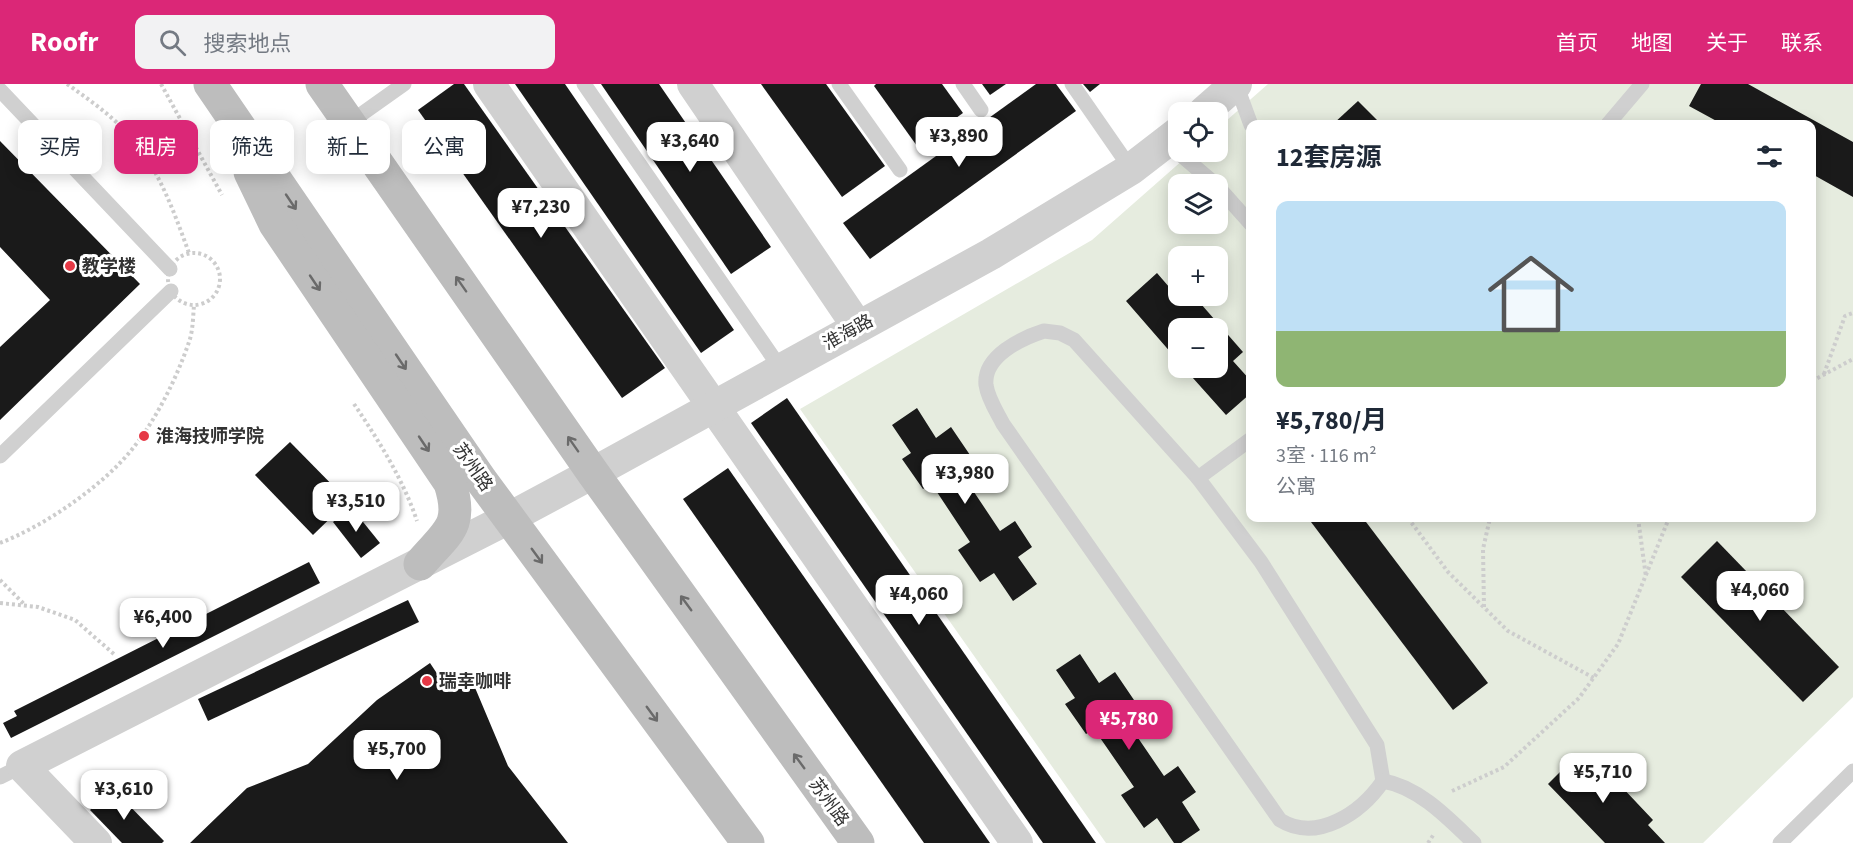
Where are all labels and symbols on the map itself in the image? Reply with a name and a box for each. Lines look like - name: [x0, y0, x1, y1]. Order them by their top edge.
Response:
- pin: ¥3,890: [910, 117, 1008, 168]
- pin: ¥3,640: [641, 122, 739, 173]
- pin: ¥7,230: [492, 188, 590, 239]
- one-way arrow: [285, 193, 297, 209]
- place label: 教学楼: [82, 254, 136, 279]
- marker: 教学楼: [63, 259, 77, 273]
- one-way arrow: [309, 274, 321, 290]
- one-way arrow: [455, 276, 467, 293]
- street label: 淮海路: [819, 308, 878, 356]
- one-way arrow: [395, 354, 407, 370]
- place label: 淮海技师学院: [156, 424, 264, 449]
- marker: 淮海技师学院: [137, 429, 151, 443]
- one-way arrow: [418, 436, 430, 452]
- one-way arrow: [567, 436, 579, 453]
- street label: 苏州路: [447, 438, 498, 497]
- pin: ¥3,980: [916, 454, 1014, 505]
- pin: ¥3,510: [307, 482, 405, 533]
- one-way arrow: [531, 548, 543, 564]
- pin: ¥4,060: [1711, 571, 1809, 622]
- pin: ¥4,060: [870, 575, 968, 626]
- one-way arrow: [680, 595, 692, 611]
- pin: ¥6,400: [114, 598, 212, 649]
- place label: 瑞幸咖啡: [439, 669, 511, 694]
- marker: 瑞幸咖啡: [420, 674, 434, 688]
- pin: ¥5,780: [1080, 700, 1178, 751]
- one-way arrow: [646, 705, 659, 721]
- pin: ¥5,700: [348, 730, 446, 781]
- pin: ¥5,710: [1554, 753, 1652, 804]
- one-way arrow: [793, 754, 805, 770]
- pin: ¥3,610: [75, 770, 173, 821]
- street label: 苏州路: [803, 773, 855, 831]

